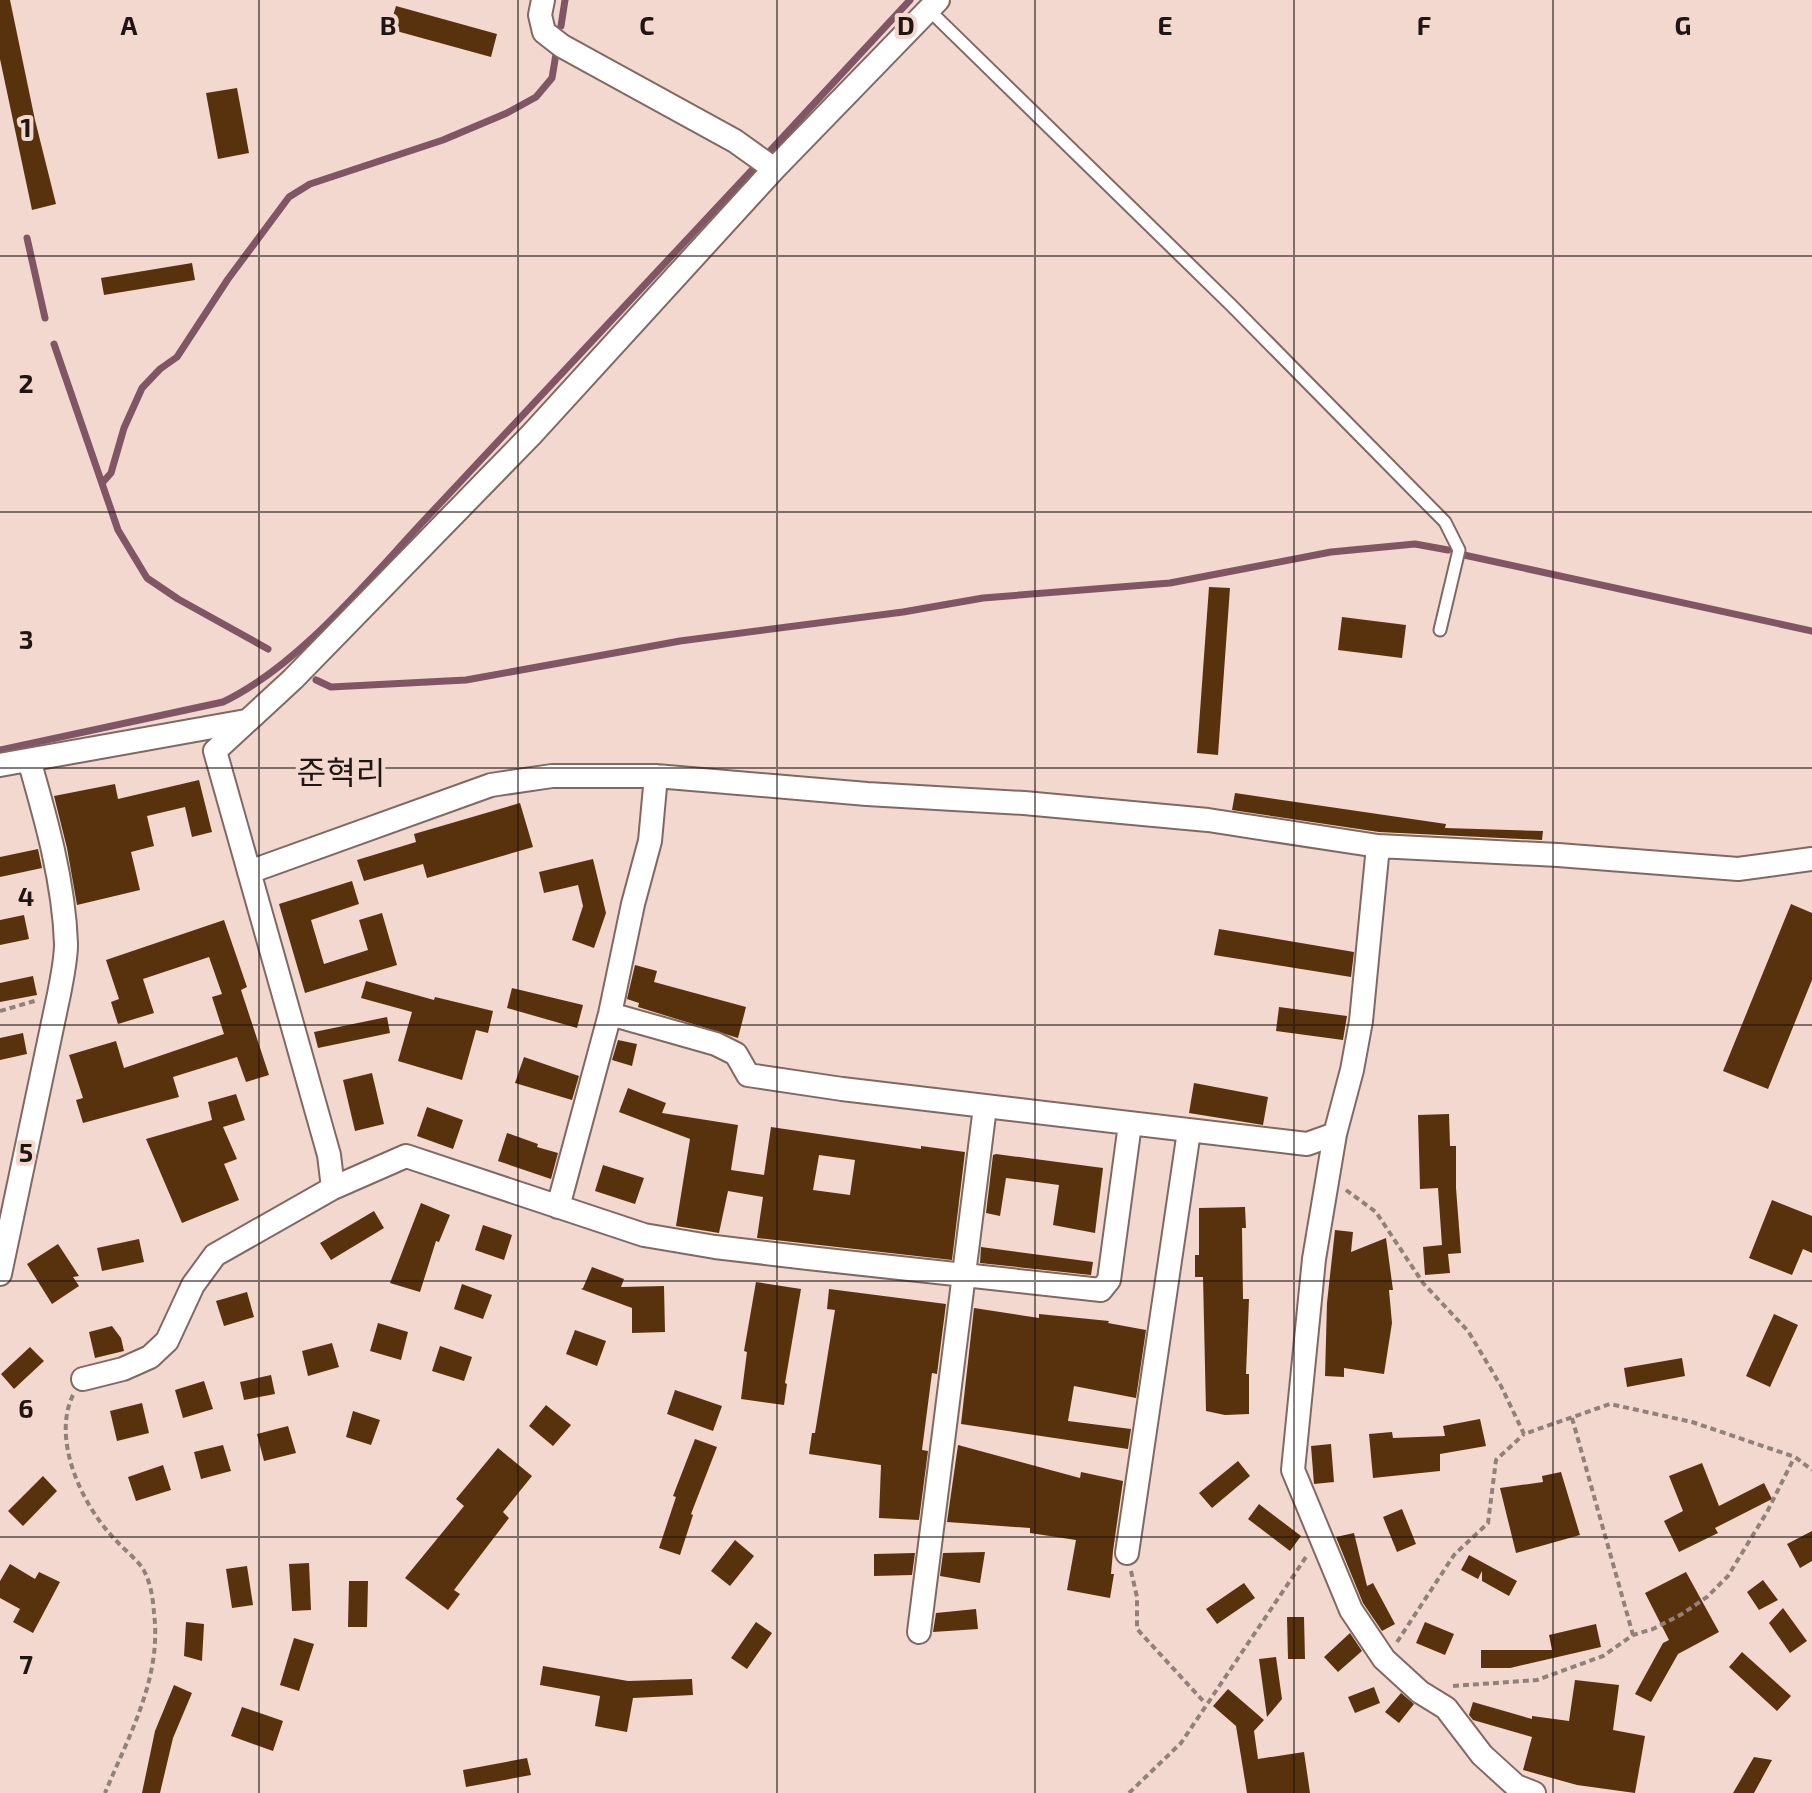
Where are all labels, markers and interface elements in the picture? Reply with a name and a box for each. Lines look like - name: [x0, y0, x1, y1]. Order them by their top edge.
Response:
- text: A: [121, 9, 138, 40]
- text: B: [380, 9, 396, 40]
- text: C: [639, 9, 655, 40]
- text: D: [897, 9, 915, 40]
- text: E: [1157, 9, 1173, 40]
- text: F: [1417, 9, 1431, 40]
- text: G: [1675, 9, 1691, 40]
- text: 1: [20, 111, 32, 142]
- text: 2: [18, 367, 34, 398]
- text: 3: [19, 623, 33, 654]
- district label: 준혁리: [297, 752, 385, 790]
- text: 4: [18, 880, 34, 911]
- text: 5: [19, 1136, 33, 1167]
- text: 6: [18, 1392, 34, 1423]
- text: 7: [19, 1648, 33, 1679]

